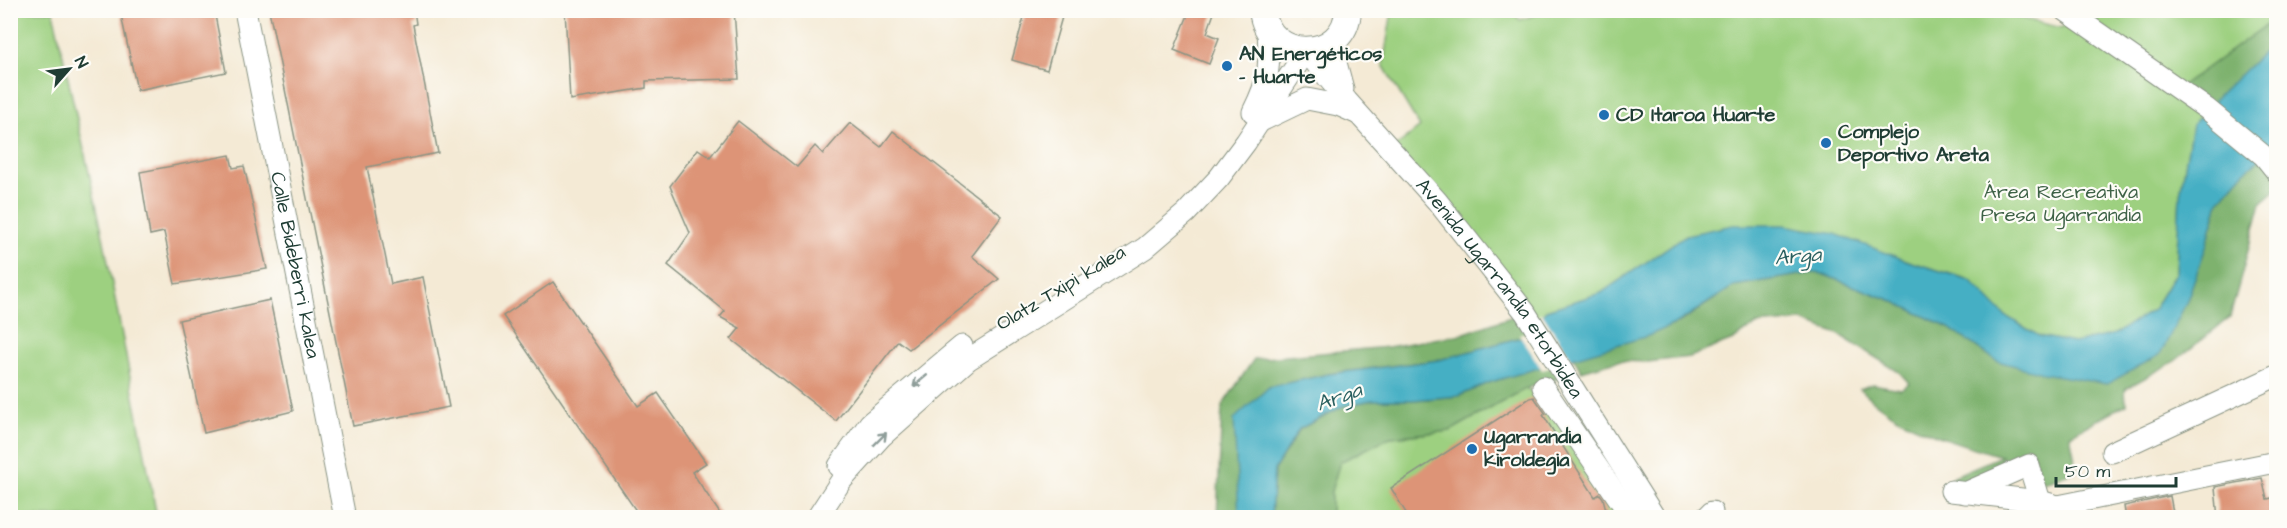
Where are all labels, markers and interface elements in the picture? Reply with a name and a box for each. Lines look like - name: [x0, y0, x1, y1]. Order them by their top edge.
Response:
- north arrow: [39, 39, 99, 99]
- place label: AN Energéticos - Huarte: [1239, 40, 1382, 91]
- text: N: [69, 53, 93, 72]
- marker: AN Energéticos - Huarte: [1220, 59, 1234, 73]
- place label: CD Itaroa Huarte: [1616, 101, 1775, 129]
- marker: CD Itaroa Huarte: [1597, 108, 1611, 122]
- place label: Complejo Deportivo Areta: [1838, 118, 1990, 169]
- marker: Complejo Deportivo Areta: [1819, 136, 1833, 150]
- street label: Calle Bideberri kalea: [263, 169, 327, 361]
- street label: Avenida Ugarrandia etorbidea: [1409, 172, 1590, 404]
- park label: Área Recreativa Presa Ugarrandia: [1981, 178, 2141, 230]
- street label: Olatz Txipi kalea: [991, 238, 1131, 338]
- water label: Arga: [1774, 239, 1824, 273]
- one-way arrow: [912, 375, 928, 388]
- water label: Arga: [1312, 375, 1367, 420]
- place label: Ugarrandia kiroldegia: [1484, 423, 1582, 475]
- one-way arrow: [872, 432, 887, 447]
- marker: Ugarrandia kiroldegia: [1465, 442, 1479, 456]
- scale bar: [2056, 450, 2176, 488]
- text: 50 m: [2065, 459, 2110, 484]

